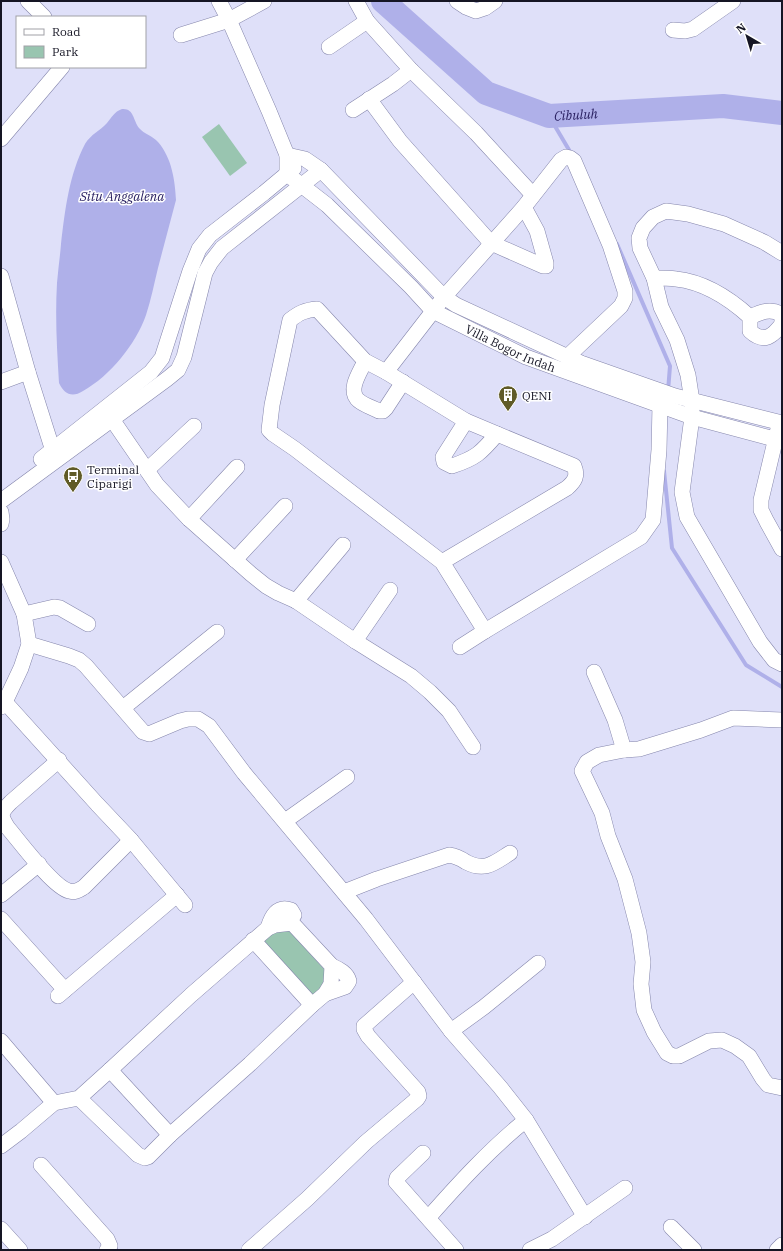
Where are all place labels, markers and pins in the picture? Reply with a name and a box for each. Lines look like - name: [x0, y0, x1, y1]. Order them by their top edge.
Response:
- building icon: QENI: [497, 384, 519, 412]
- place label: QENI: [522, 388, 552, 403]
- place label: Terminal Ciparigi: [87, 462, 139, 491]
- bus stop icon: Terminal Ciparigi: [62, 465, 84, 493]

